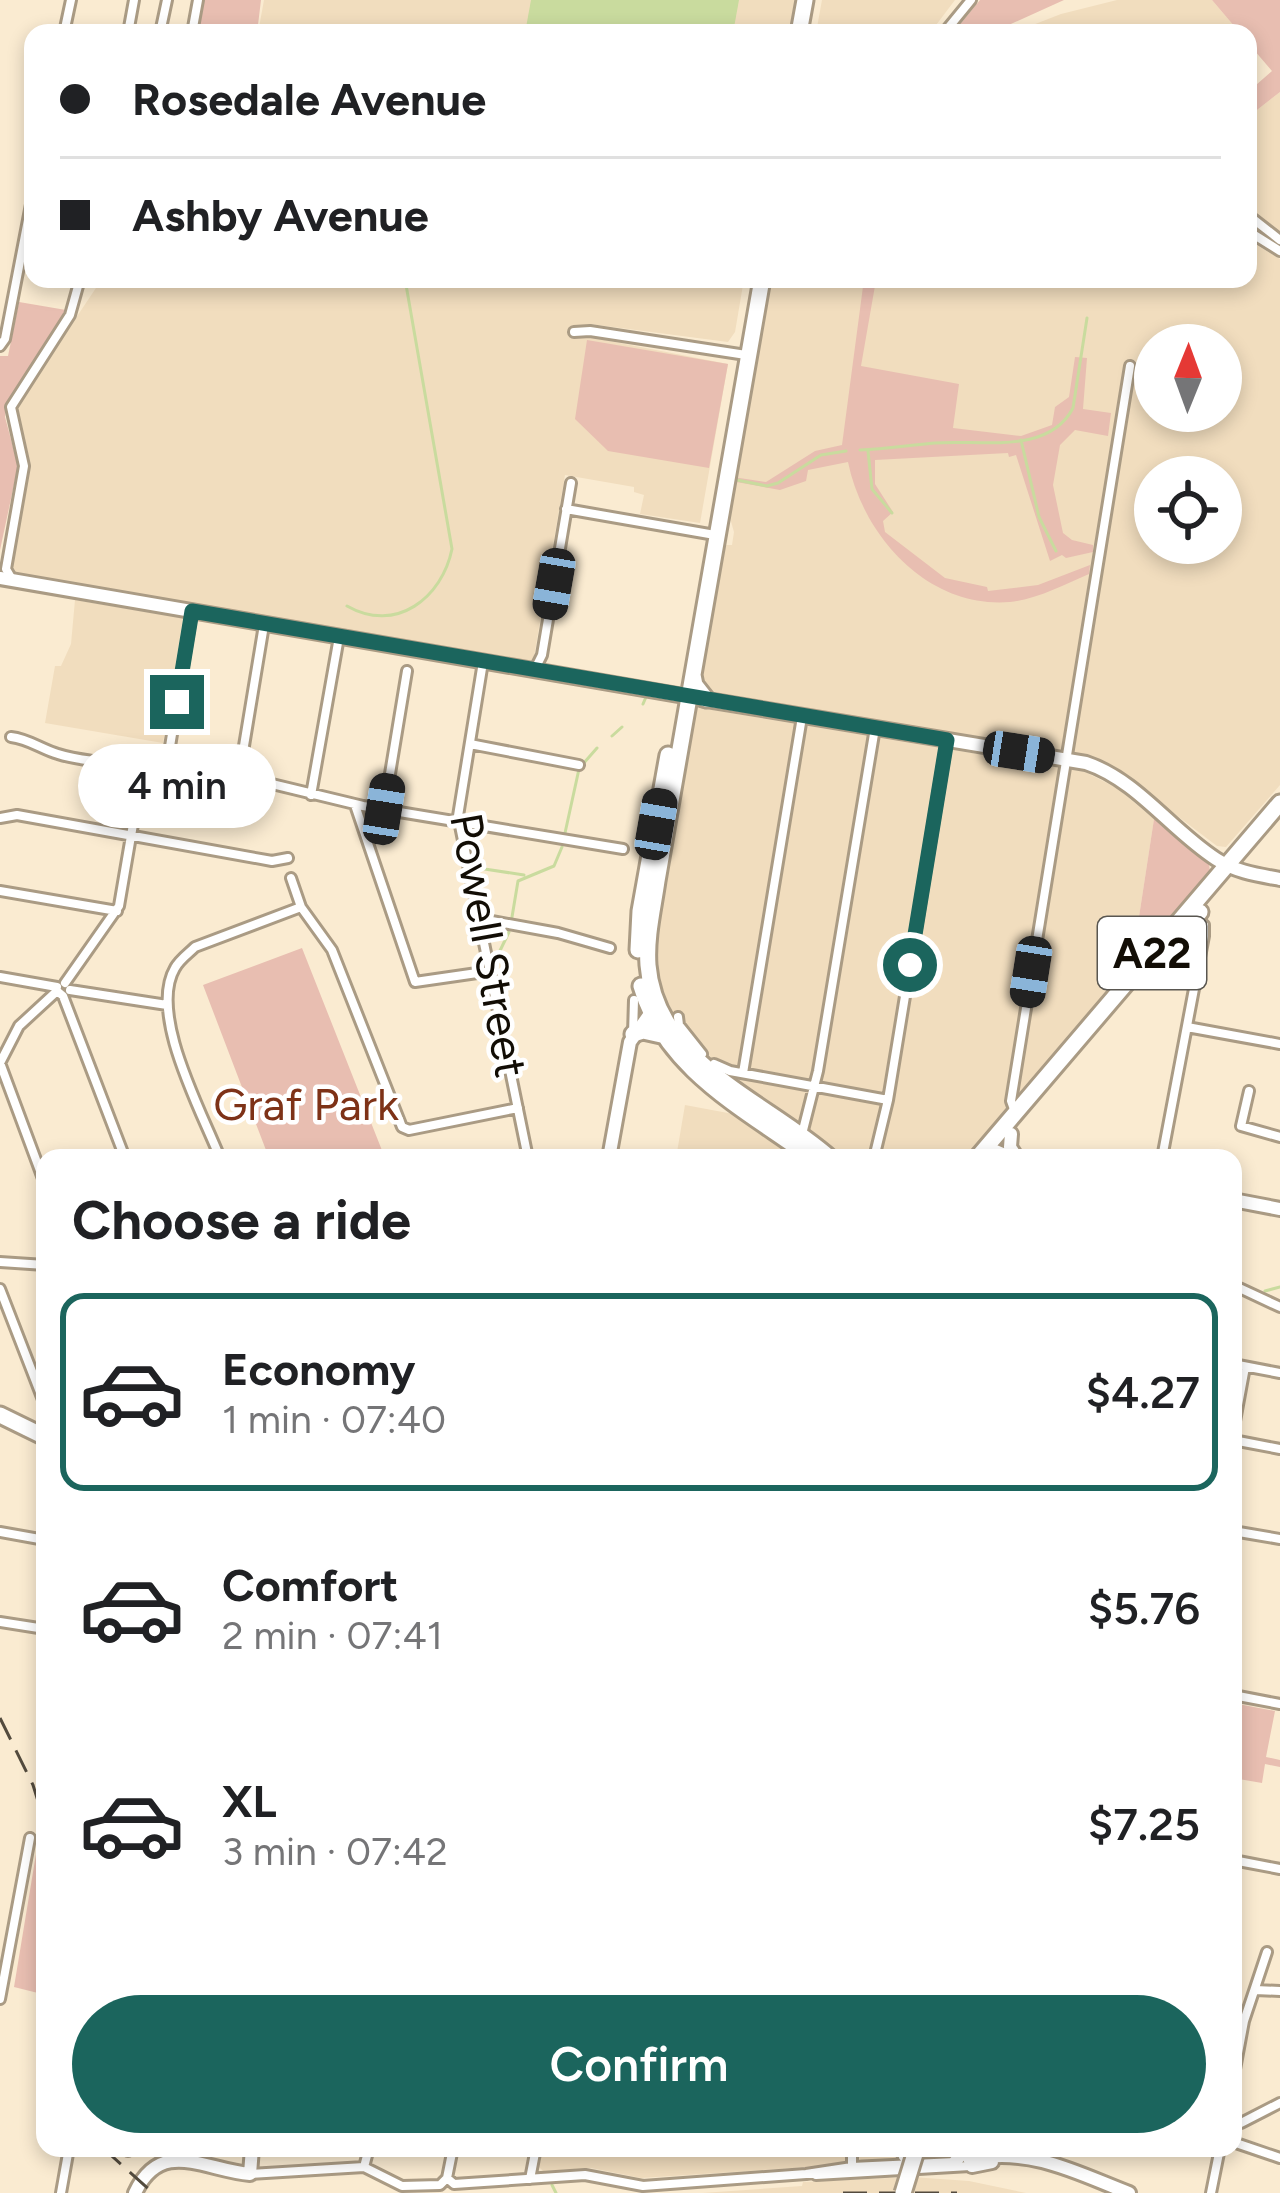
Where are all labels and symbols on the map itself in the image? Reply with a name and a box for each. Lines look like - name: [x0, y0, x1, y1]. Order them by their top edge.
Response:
- north arrow: [1134, 324, 1242, 432]
- car: [530, 545, 578, 623]
- route end: [150, 675, 204, 729]
- car: [981, 729, 1057, 775]
- callout: 4 min: [78, 744, 276, 828]
- car: [361, 771, 407, 847]
- car: [632, 785, 680, 863]
- street label: Powell Street: [439, 809, 539, 1081]
- road number: A22: [1098, 917, 1206, 989]
- car: [1008, 934, 1054, 1010]
- route start: [883, 938, 937, 992]
- park label: Graf Park: [213, 1077, 399, 1131]

